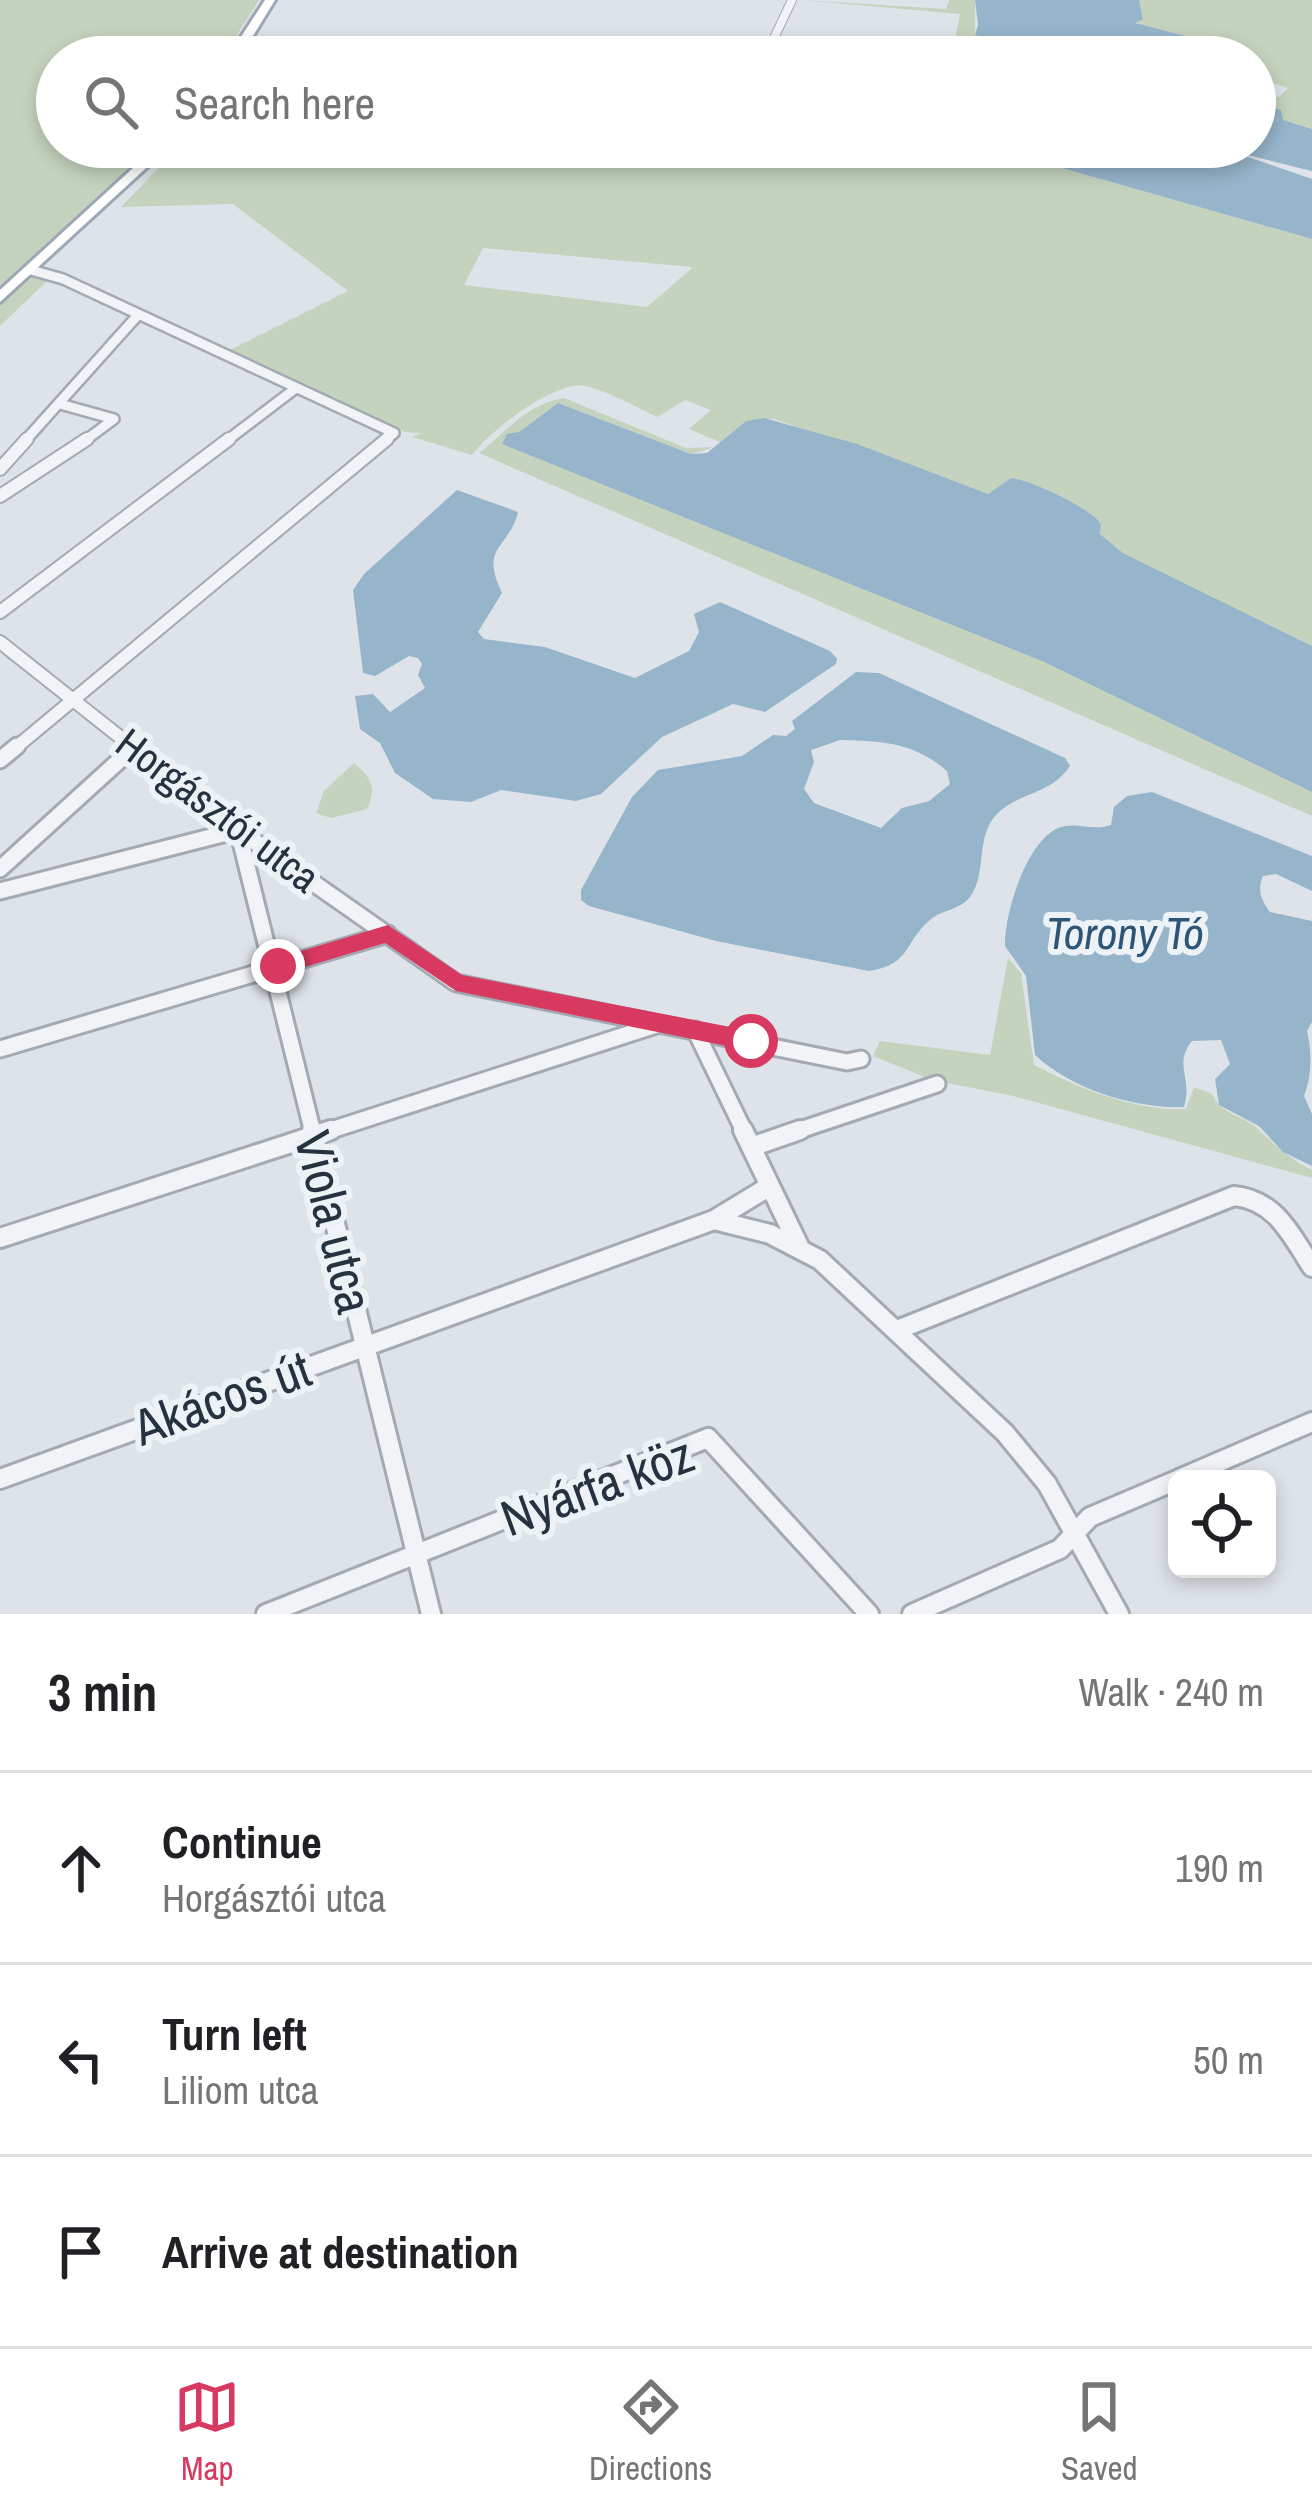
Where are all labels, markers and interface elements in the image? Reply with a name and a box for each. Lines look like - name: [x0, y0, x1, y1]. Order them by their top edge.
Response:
- search box: [36, 36, 1276, 168]
- icon: search: [78, 69, 144, 135]
- text: Search here: [174, 72, 375, 133]
- street label: Horgásztói utca: [105, 715, 331, 905]
- water label: Torony Tó: [1046, 902, 1204, 963]
- route end: [251, 939, 305, 993]
- route start: [724, 1014, 778, 1068]
- street label: Viola utca: [279, 1124, 390, 1320]
- street label: Akácos út: [123, 1334, 320, 1462]
- street label: Nyárfa köz: [491, 1419, 703, 1552]
- map controls: [1168, 1470, 1276, 1578]
- button: locate: [1168, 1470, 1276, 1578]
- text: 3 min: [48, 1658, 157, 1727]
- text: Walk · 240 m: [1079, 1666, 1264, 1718]
- text: Continue: [162, 1811, 322, 1872]
- icon: ahead: [48, 1835, 114, 1901]
- text: 190 m: [1175, 1842, 1264, 1894]
- text: Horgásztói utca: [162, 1872, 386, 1924]
- text: Turn left: [162, 2003, 307, 2064]
- icon: left: [48, 2027, 114, 2093]
- text: 50 m: [1193, 2034, 1264, 2086]
- text: Liliom utca: [162, 2064, 318, 2116]
- icon: arrive: [48, 2219, 114, 2285]
- text: Arrive at destination: [162, 2221, 519, 2282]
- tab: Map: [174, 2374, 240, 2490]
- tab: Directions: [589, 2374, 712, 2490]
- tab: Saved: [1061, 2374, 1138, 2490]

